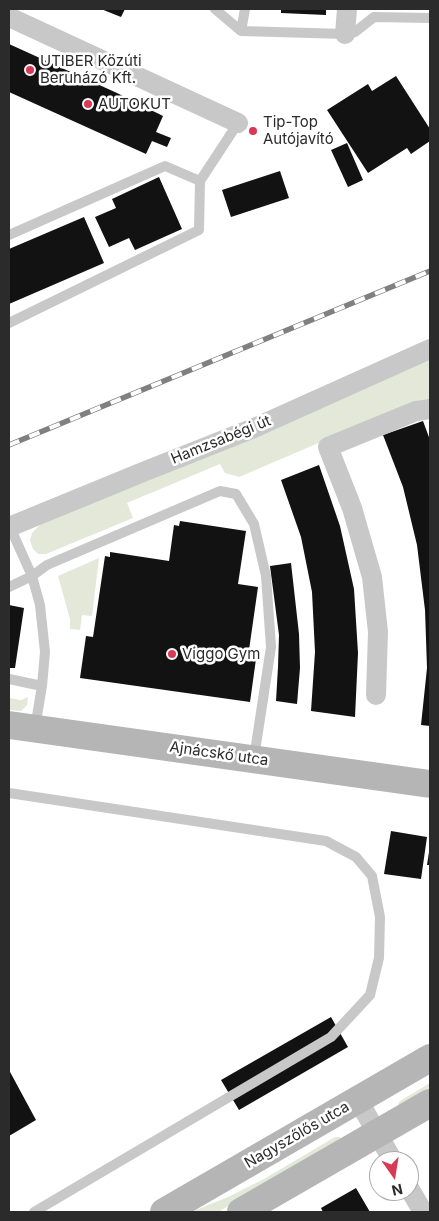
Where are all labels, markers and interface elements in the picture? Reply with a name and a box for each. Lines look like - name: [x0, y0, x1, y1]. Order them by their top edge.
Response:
- place label: UTIBER Közúti Beruházó Kft.: [40, 52, 142, 87]
- marker: UTIBER Közúti Beruházó Kft.: [24, 64, 36, 76]
- place label: AUTOKUT: [98, 95, 171, 113]
- marker: AUTOKUT: [82, 98, 94, 110]
- place label: Tip-Top Autójavító: [263, 113, 334, 148]
- marker: Tip-Top Autójavító: [247, 125, 259, 137]
- street label: Hamzsabégi út: [168, 412, 274, 468]
- place label: Viggo Gym: [182, 645, 260, 663]
- marker: Viggo Gym: [166, 648, 178, 660]
- street label: Ajnácskő utca: [168, 738, 270, 770]
- street label: Nagyszőlős utca: [241, 1098, 353, 1172]
- north arrow: [369, 1151, 419, 1201]
- text: N: [390, 1181, 404, 1200]

